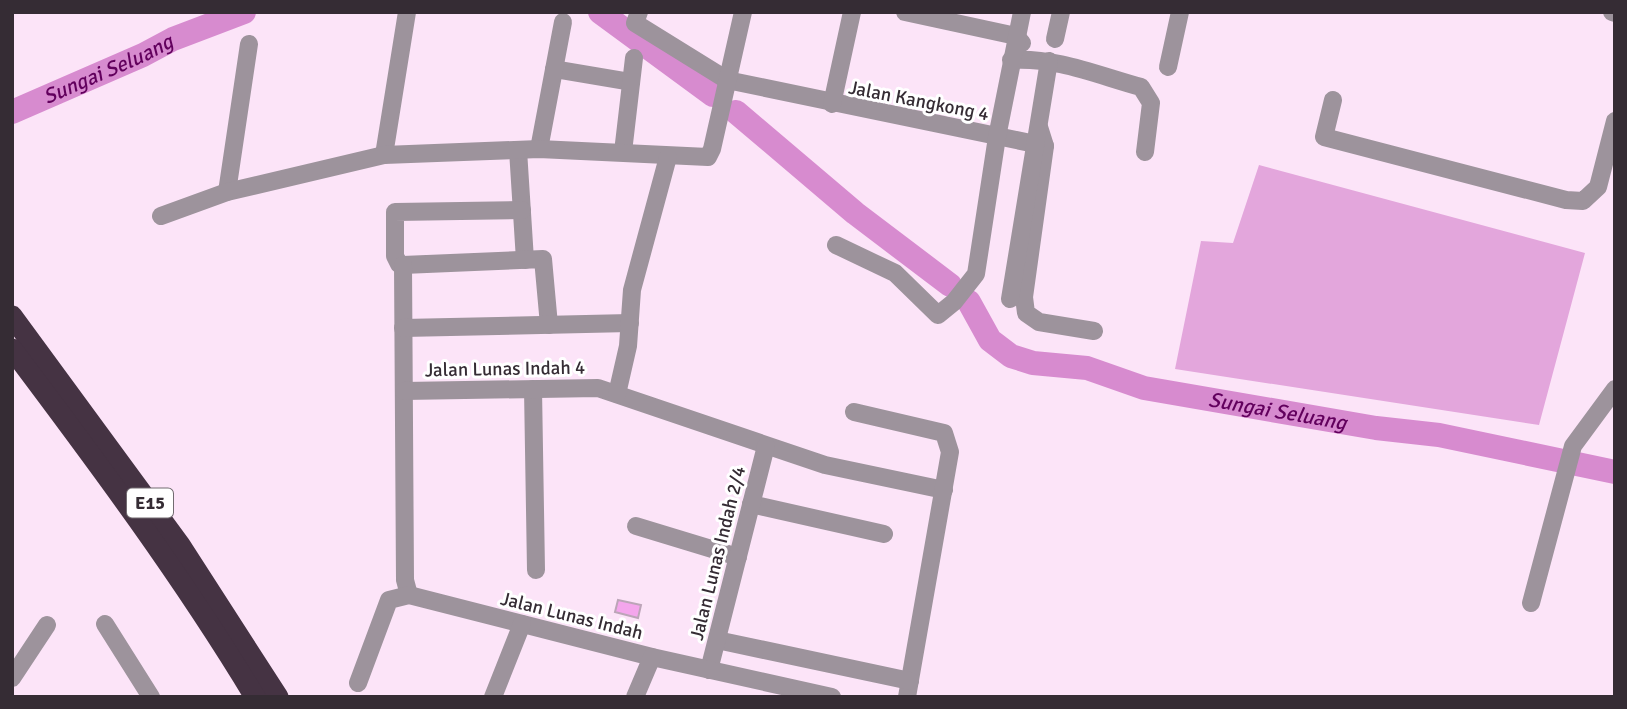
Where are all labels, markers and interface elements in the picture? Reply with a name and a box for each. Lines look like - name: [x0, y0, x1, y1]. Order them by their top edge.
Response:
- water label: Sungai Seluang: [39, 28, 179, 110]
- street label: Jalan Kangkong 4: [846, 76, 991, 126]
- street label: Jalan Lunas Indah 4: [425, 356, 585, 382]
- water label: Sungai Seluang: [1206, 386, 1350, 436]
- street label: Jalan Lunas Indah 2/4: [685, 464, 751, 643]
- road number: E15: [127, 489, 173, 518]
- street label: Jalan Lunas Indah: [498, 587, 645, 645]

